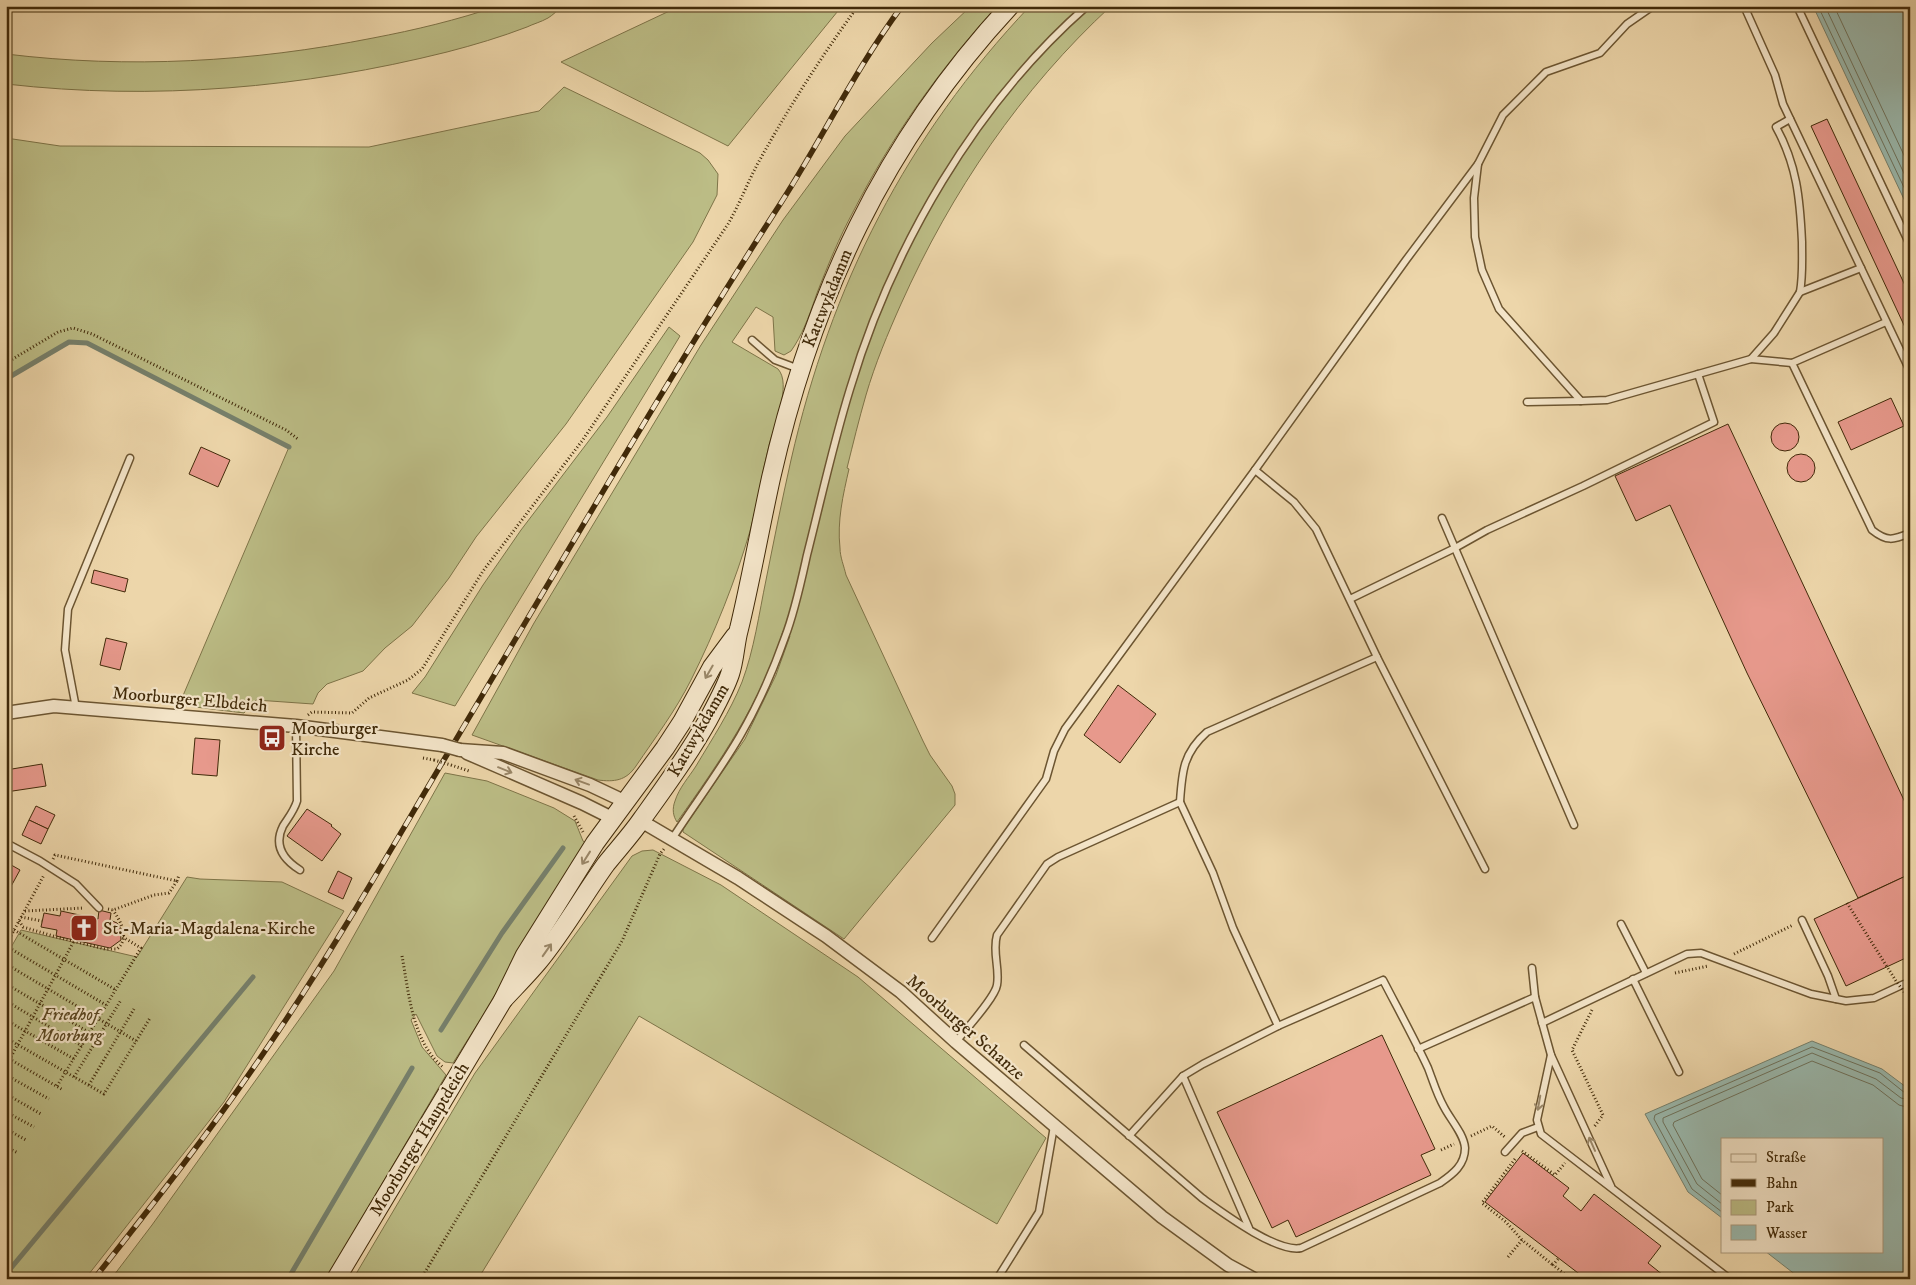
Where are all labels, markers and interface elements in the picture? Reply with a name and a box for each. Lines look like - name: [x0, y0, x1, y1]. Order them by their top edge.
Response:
- street label: Kattwykdamm: [798, 246, 858, 351]
- one-way arrow: [704, 665, 714, 679]
- street label: Kattwykdamm: [663, 680, 734, 781]
- street label: Moorburger Elbdeich: [111, 682, 269, 718]
- place label: Moorburger Kirche: [291, 718, 378, 761]
- bus stop icon: Moorburger Kirche: [257, 723, 287, 753]
- one-way arrow: [497, 766, 512, 776]
- one-way arrow: [575, 777, 590, 786]
- one-way arrow: [581, 851, 591, 865]
- church icon: St.-Maria-Magdalena-Kirche: [69, 913, 99, 943]
- place label: St.-Maria-Magdalena-Kirche: [103, 918, 315, 940]
- one-way arrow: [542, 943, 552, 957]
- street label: Moorburger Schanze: [902, 970, 1029, 1085]
- park label: Friedhof Moorburg: [35, 1004, 105, 1047]
- street label: Moorburger Hauptdeich: [365, 1058, 475, 1220]
- one-way arrow: [1534, 1094, 1544, 1110]
- one-way arrow: [1586, 1137, 1596, 1152]
- legend: [1721, 1138, 1884, 1252]
- text: Straße: [1766, 1148, 1806, 1167]
- text: Bahn: [1766, 1174, 1798, 1193]
- text: Park: [1766, 1198, 1795, 1217]
- text: Wasser: [1765, 1224, 1807, 1243]

